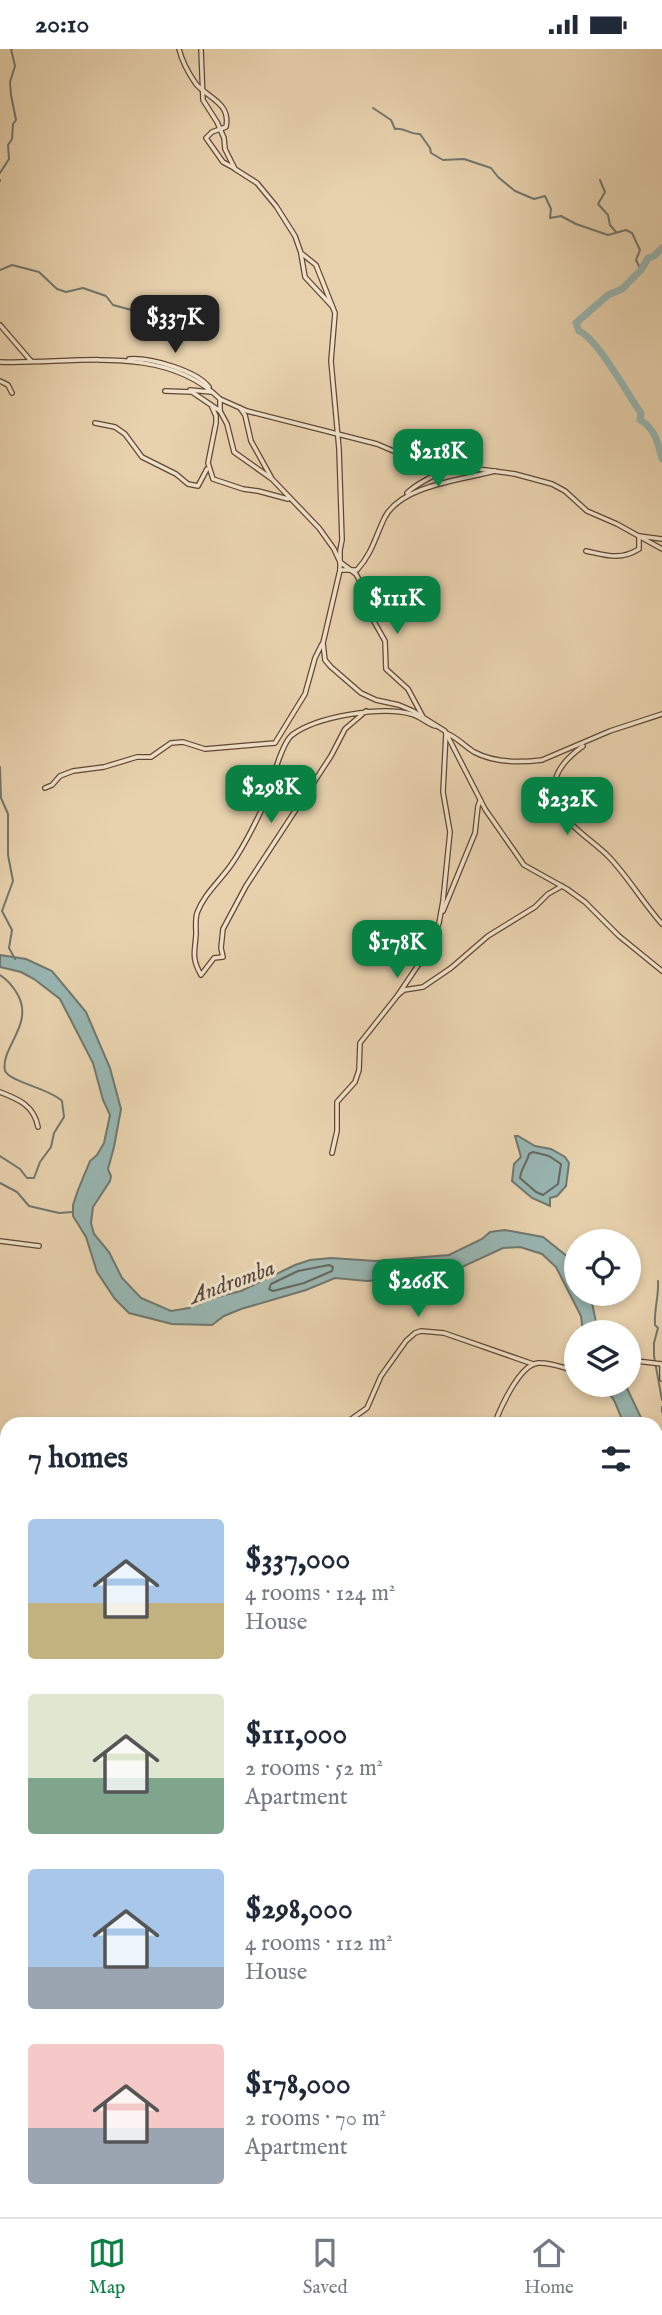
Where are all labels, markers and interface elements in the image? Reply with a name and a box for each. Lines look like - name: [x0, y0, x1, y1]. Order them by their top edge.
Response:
- text: 20:10: [35, 8, 89, 41]
- pin: $337K: [126, 295, 224, 355]
- text: $337K: [146, 303, 204, 332]
- pin: $218K: [389, 429, 487, 489]
- text: $218K: [409, 437, 467, 466]
- pin: $111K: [348, 577, 446, 636]
- text: $111K: [369, 584, 425, 613]
- pin: $298K: [222, 765, 320, 825]
- text: $298K: [241, 773, 301, 802]
- pin: $232K: [518, 777, 616, 837]
- text: $232K: [537, 785, 597, 814]
- pin: $178K: [348, 921, 446, 980]
- text: $178K: [368, 928, 426, 957]
- map controls: [564, 1229, 641, 1397]
- button: locate: [564, 1229, 641, 1306]
- water label: Andromba: [184, 1254, 279, 1312]
- pin: $266K: [369, 1259, 467, 1319]
- text: $266K: [388, 1267, 448, 1296]
- button: layers: [564, 1320, 641, 1397]
- text: 7 homes: [28, 1440, 128, 1478]
- icon: filters: [597, 1440, 635, 1478]
- text: $337,000: [245, 1541, 350, 1579]
- icon: home: [84, 1547, 168, 1631]
- text: 4 rooms · 124 m²: [245, 1579, 395, 1608]
- text: House: [245, 1608, 307, 1637]
- text: $111,000: [245, 1716, 347, 1754]
- icon: home: [84, 1722, 168, 1806]
- text: 2 rooms · 52 m²: [245, 1754, 383, 1783]
- text: Apartment: [245, 1783, 348, 1812]
- text: $298,000: [245, 1891, 353, 1929]
- icon: home: [84, 1897, 168, 1981]
- text: 4 rooms · 112 m²: [245, 1929, 393, 1958]
- text: House: [245, 1958, 307, 1987]
- text: $178,000: [245, 2066, 351, 2104]
- icon: home: [84, 2072, 168, 2156]
- text: 2 rooms · 70 m²: [245, 2104, 386, 2133]
- text: Apartment: [245, 2133, 348, 2162]
- tab: Map: [88, 2234, 126, 2300]
- tab: Saved: [303, 2234, 348, 2300]
- tab: Home: [524, 2234, 574, 2300]

